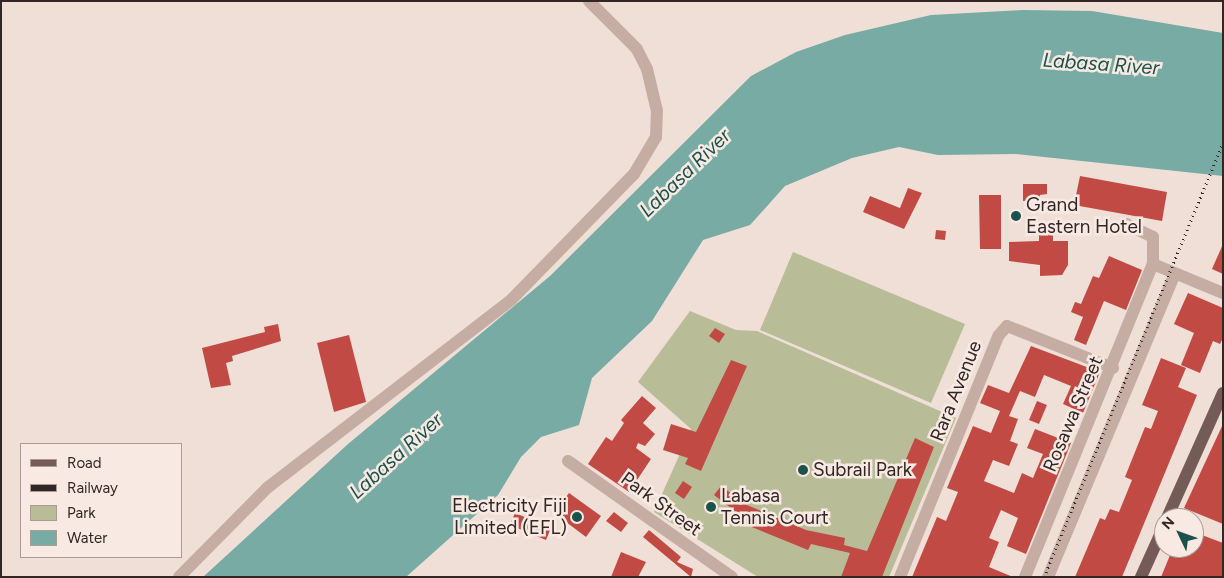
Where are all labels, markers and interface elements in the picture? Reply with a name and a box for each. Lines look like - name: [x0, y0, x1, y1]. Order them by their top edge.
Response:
- water label: Labasa River: [1042, 48, 1160, 80]
- water label: Labasa River: [635, 124, 735, 222]
- place label: Grand Eastern Hotel: [1026, 194, 1142, 238]
- marker: Grand Eastern Hotel: [1010, 210, 1022, 222]
- street label: Rara Avenue: [925, 337, 987, 445]
- street label: Rosawa Street: [1038, 353, 1108, 475]
- water label: Labasa River: [345, 408, 447, 504]
- legend: [20, 443, 182, 558]
- text: Road: [67, 454, 102, 472]
- place label: Subrail Park: [813, 459, 912, 481]
- marker: Subrail Park: [797, 464, 809, 476]
- street label: Park Street: [616, 467, 706, 541]
- text: Railway: [67, 479, 118, 497]
- place label: Labasa Tennis Court: [721, 485, 829, 529]
- place label: Electricity Fiji Limited (EFL): [452, 495, 567, 539]
- marker: Labasa Tennis Court: [705, 501, 717, 513]
- text: Park: [67, 504, 96, 522]
- north arrow: [1154, 508, 1204, 558]
- marker: Electricity Fiji Limited (EFL): [571, 511, 583, 523]
- text: N: [1158, 514, 1178, 533]
- text: Water: [67, 529, 107, 547]

